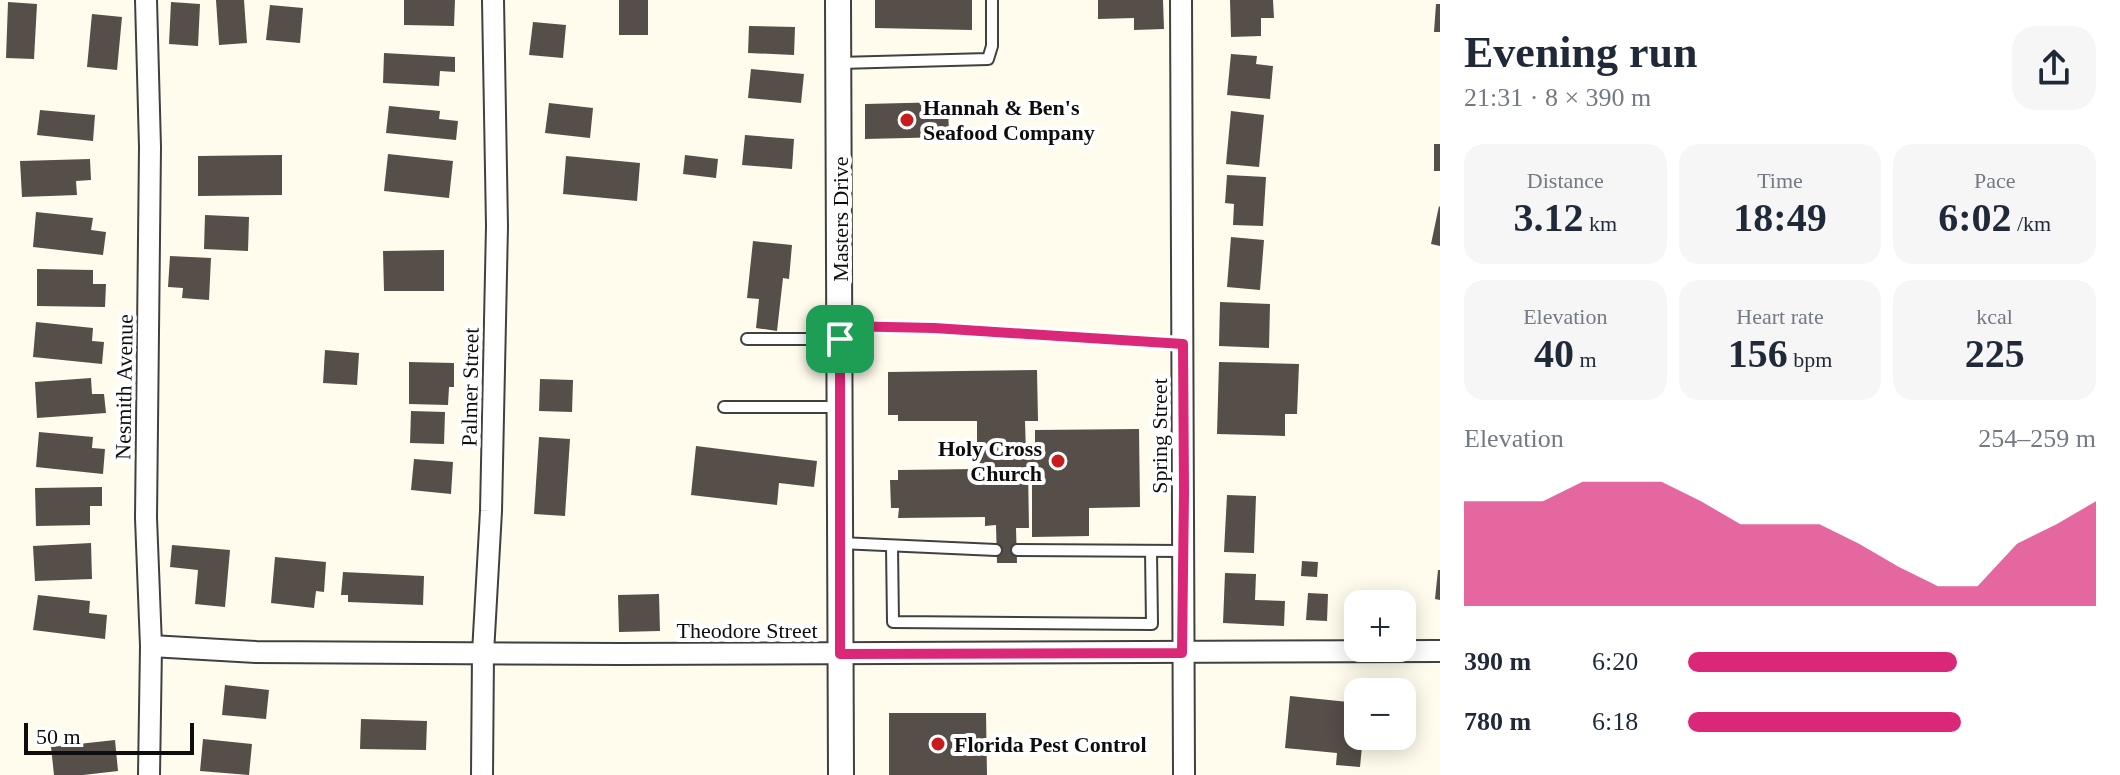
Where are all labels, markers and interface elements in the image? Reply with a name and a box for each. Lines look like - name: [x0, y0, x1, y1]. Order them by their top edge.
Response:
- button: share: [2012, 26, 2096, 110]
- text: Evening run: [1464, 28, 1698, 77]
- text: 21:31 · 8 × 390 m: [1464, 83, 1651, 112]
- place label: Hannah & Ben's Seafood Company: [923, 95, 1095, 145]
- marker: Hannah & Ben's Seafood Company: [898, 111, 916, 129]
- street label: Masters Drive: [828, 156, 853, 282]
- text: Distance: [1527, 168, 1604, 193]
- text: Time: [1757, 168, 1803, 193]
- text: Pace: [1974, 168, 2015, 193]
- text: 3.12: [1514, 195, 1584, 240]
- text: 18:49: [1733, 195, 1827, 240]
- text: 6:02: [1938, 195, 2011, 240]
- text: km: [1584, 211, 1617, 236]
- text: /km: [2011, 211, 2051, 236]
- text: Elevation: [1523, 304, 1607, 329]
- text: Heart rate: [1736, 304, 1824, 329]
- text: kcal: [1976, 304, 2013, 329]
- pin: [806, 305, 874, 373]
- street label: Nesmith Avenue: [110, 314, 138, 460]
- icon: arrive: [818, 317, 862, 361]
- street label: Palmer Street: [456, 327, 484, 447]
- text: 40: [1534, 331, 1574, 376]
- text: 156: [1728, 331, 1788, 376]
- text: 225: [1965, 331, 2025, 376]
- text: m: [1574, 347, 1597, 372]
- text: bpm: [1788, 347, 1832, 372]
- street label: Spring Street: [1147, 378, 1172, 494]
- text: Elevation: [1464, 424, 1564, 453]
- text: 254–259 m: [1978, 424, 2096, 453]
- place label: Holy Cross Church: [938, 436, 1042, 486]
- marker: Holy Cross Church: [1049, 452, 1067, 470]
- map controls: [1344, 590, 1416, 750]
- button: +: [1344, 590, 1416, 662]
- street label: Theodore Street: [676, 618, 818, 643]
- text: 390 m: [1464, 647, 1531, 676]
- text: 6:20: [1592, 647, 1638, 676]
- button: −: [1344, 678, 1416, 750]
- text: 780 m: [1464, 707, 1531, 736]
- text: 6:18: [1592, 707, 1638, 736]
- scale bar: [24, 719, 194, 755]
- text: 50 m: [36, 724, 81, 749]
- place label: Florida Pest Control: [954, 732, 1147, 757]
- marker: Florida Pest Control: [929, 735, 947, 753]

